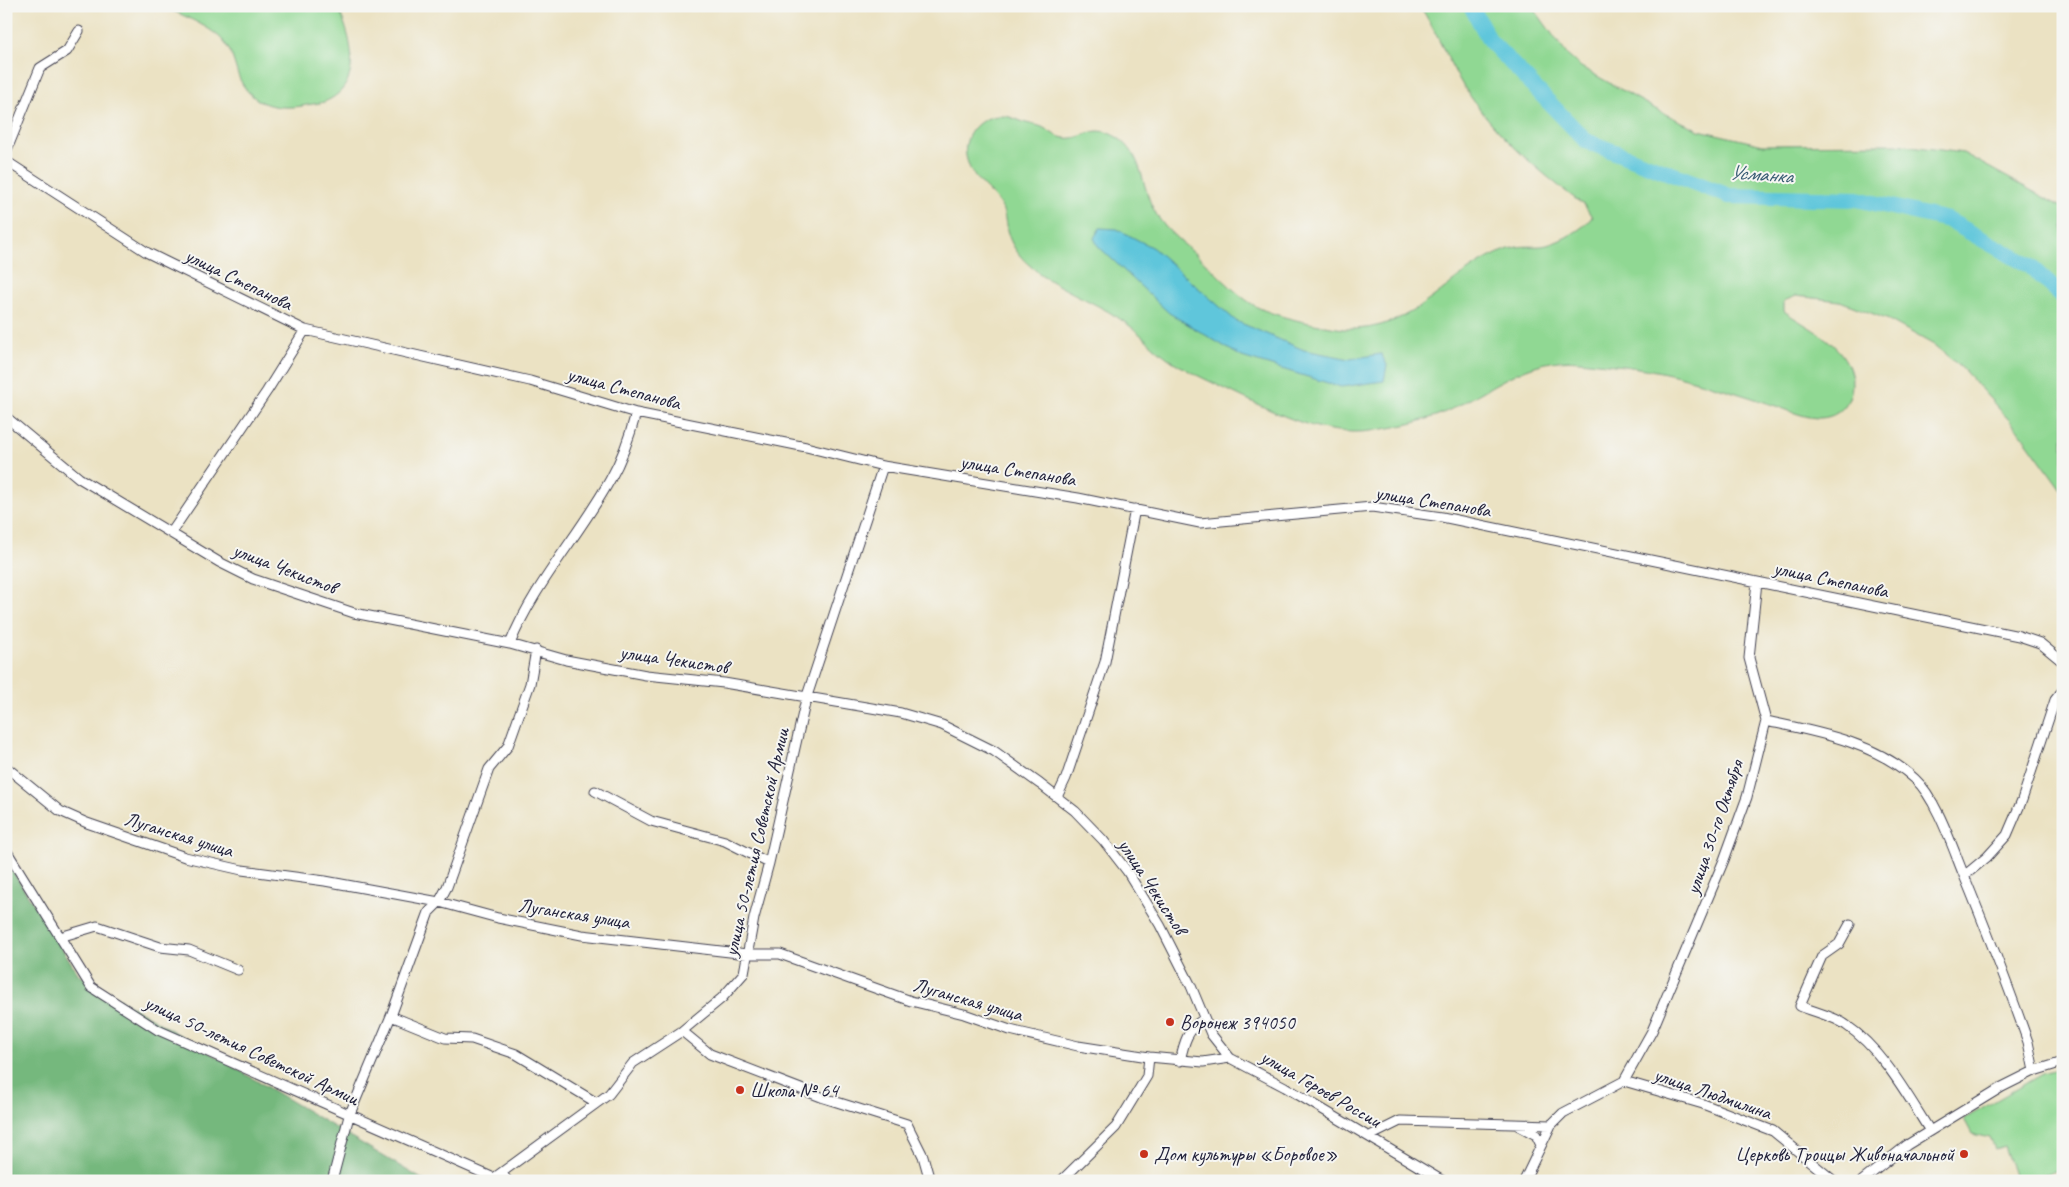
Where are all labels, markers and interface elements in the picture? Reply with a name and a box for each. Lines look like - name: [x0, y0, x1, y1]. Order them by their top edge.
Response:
- water label: Усманка: [1729, 159, 1796, 189]
- street label: улица Степанова: [180, 242, 298, 317]
- street label: улица Степанова: [563, 361, 685, 416]
- street label: улица Степанова: [958, 449, 1079, 492]
- street label: улица Степанова: [1373, 480, 1494, 523]
- street label: улица Чекистов: [229, 537, 344, 601]
- street label: улица Степанова: [1770, 555, 1892, 604]
- street label: улица Чекистов: [617, 639, 733, 680]
- street label: улица 50-летия Советской Армии: [718, 725, 795, 960]
- street label: улица 30-го Октября: [1680, 755, 1750, 898]
- street label: Луганская улица: [121, 806, 237, 863]
- street label: улица Чекистов: [1112, 833, 1195, 942]
- street label: Луганская улица: [516, 892, 633, 935]
- street label: Луганская улица: [910, 972, 1026, 1027]
- street label: улица 50-летия Советской Армии: [140, 989, 364, 1112]
- place label: Воронеж 394050: [1180, 1010, 1297, 1035]
- marker: Воронеж 394050: [1164, 1016, 1176, 1028]
- street label: улица Героев России: [1255, 1043, 1387, 1134]
- street label: улица Людмилина: [1650, 1061, 1776, 1126]
- place label: Школа № 64: [750, 1078, 840, 1103]
- marker: Школа № 64: [734, 1084, 746, 1096]
- place label: Дом культуры «Боровое»: [1154, 1142, 1338, 1167]
- place label: Церковь Троицы Живоначальной: [1735, 1142, 1956, 1167]
- marker: Дом культуры «Боровое»: [1138, 1148, 1150, 1160]
- marker: Церковь Троицы Живоначальной: [1958, 1148, 1970, 1160]

